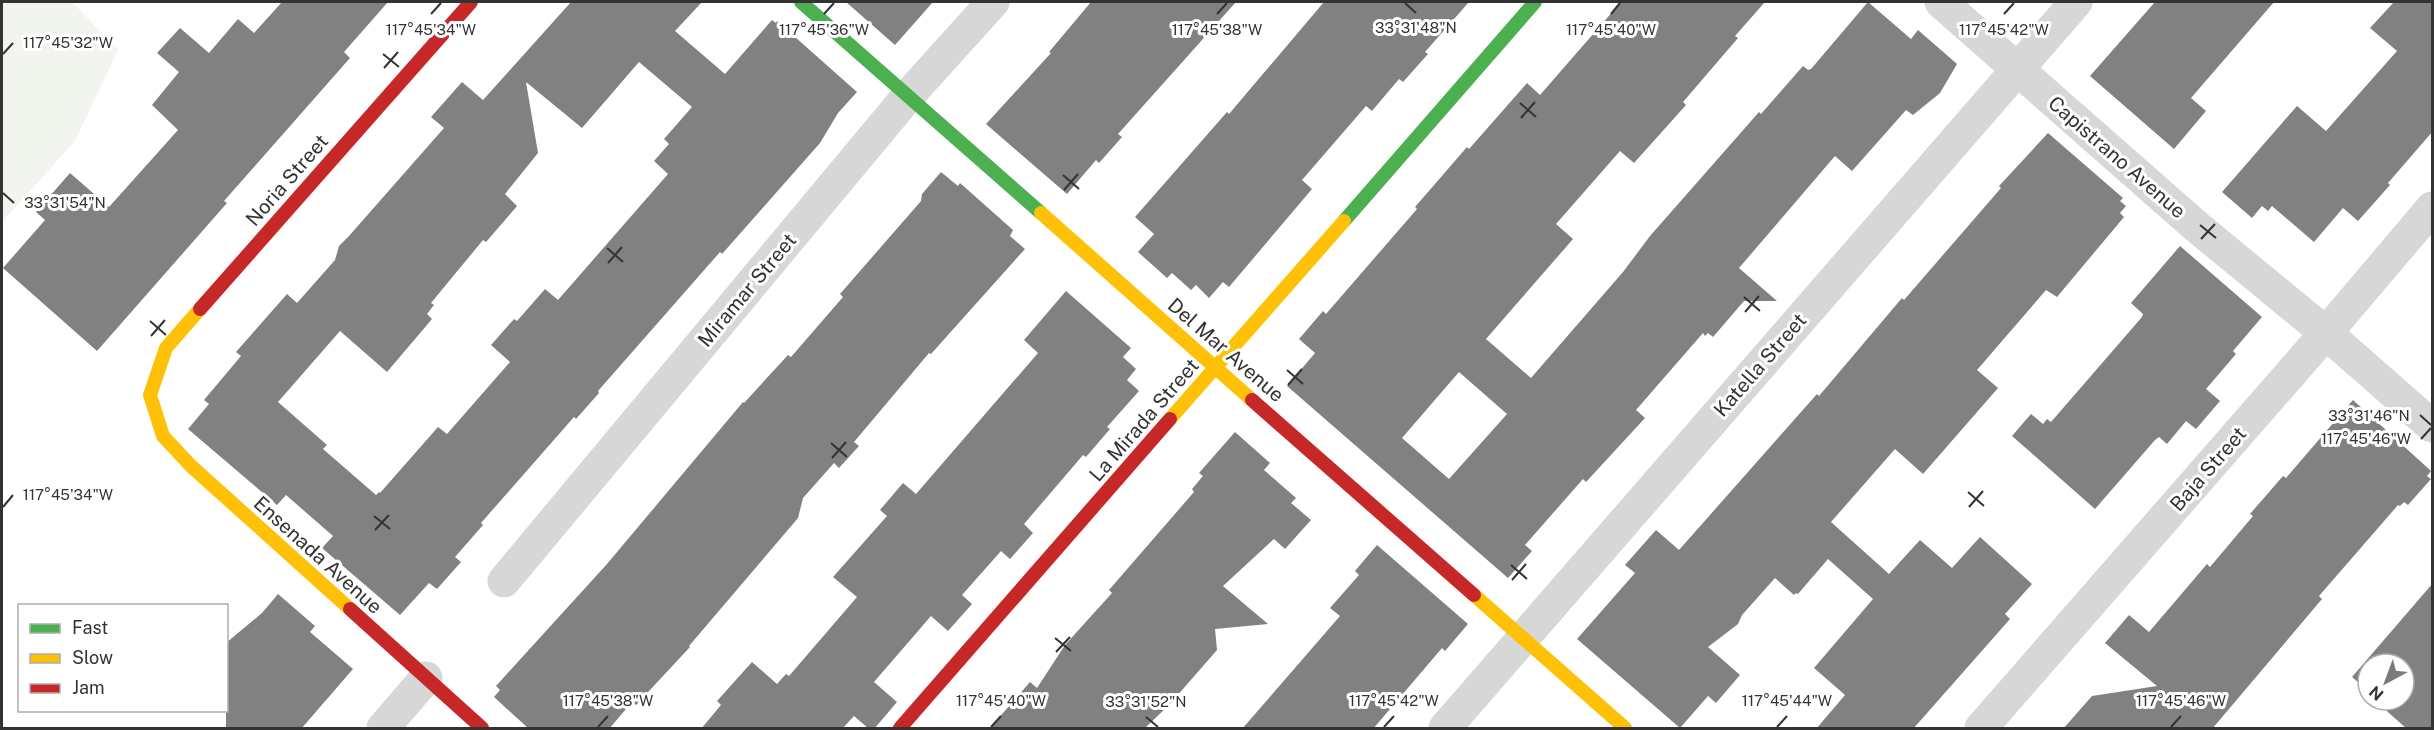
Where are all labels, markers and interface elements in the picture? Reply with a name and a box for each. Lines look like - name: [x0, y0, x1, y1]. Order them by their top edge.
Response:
- text: 33°31'48"N: [1375, 19, 1457, 36]
- text: 117°45'34"W: [386, 21, 476, 38]
- text: 117°45'36"W: [779, 21, 869, 38]
- text: 117°45'38"W: [1172, 21, 1262, 38]
- text: 117°45'40"W: [1566, 21, 1656, 38]
- text: 117°45'42"W: [1959, 21, 2049, 38]
- text: 117°45'32"W: [23, 34, 113, 51]
- street label: Capistrano Avenue: [2043, 91, 2191, 223]
- street label: Noria Street: [241, 129, 333, 231]
- text: 33°31'54"N: [24, 194, 106, 211]
- street label: Miramar Street: [693, 228, 801, 352]
- street label: Del Mar Avenue: [1163, 293, 1289, 407]
- street label: Katella Street: [1709, 308, 1811, 422]
- street label: La Mirada Street: [1084, 354, 1204, 486]
- text: 33°31'46"N: [2328, 407, 2410, 424]
- street label: Baja Street: [2165, 422, 2251, 516]
- text: 117°45'46"W: [2321, 430, 2411, 447]
- text: 117°45'34"W: [23, 486, 113, 503]
- street label: Ensenada Avenue: [249, 491, 387, 619]
- legend: [18, 604, 228, 712]
- text: Fast: [72, 617, 108, 638]
- text: Slow: [72, 647, 113, 668]
- north arrow: [2356, 652, 2416, 712]
- text: Jam: [72, 677, 105, 698]
- text: N: [2366, 682, 2387, 704]
- text: 117°45'38"W: [563, 692, 653, 709]
- text: 117°45'40"W: [956, 692, 1046, 709]
- text: 117°45'42"W: [1349, 692, 1439, 709]
- text: 117°45'44"W: [1742, 692, 1832, 709]
- text: 117°45'46"W: [2136, 692, 2226, 709]
- text: 33°31'52"N: [1105, 693, 1187, 710]

